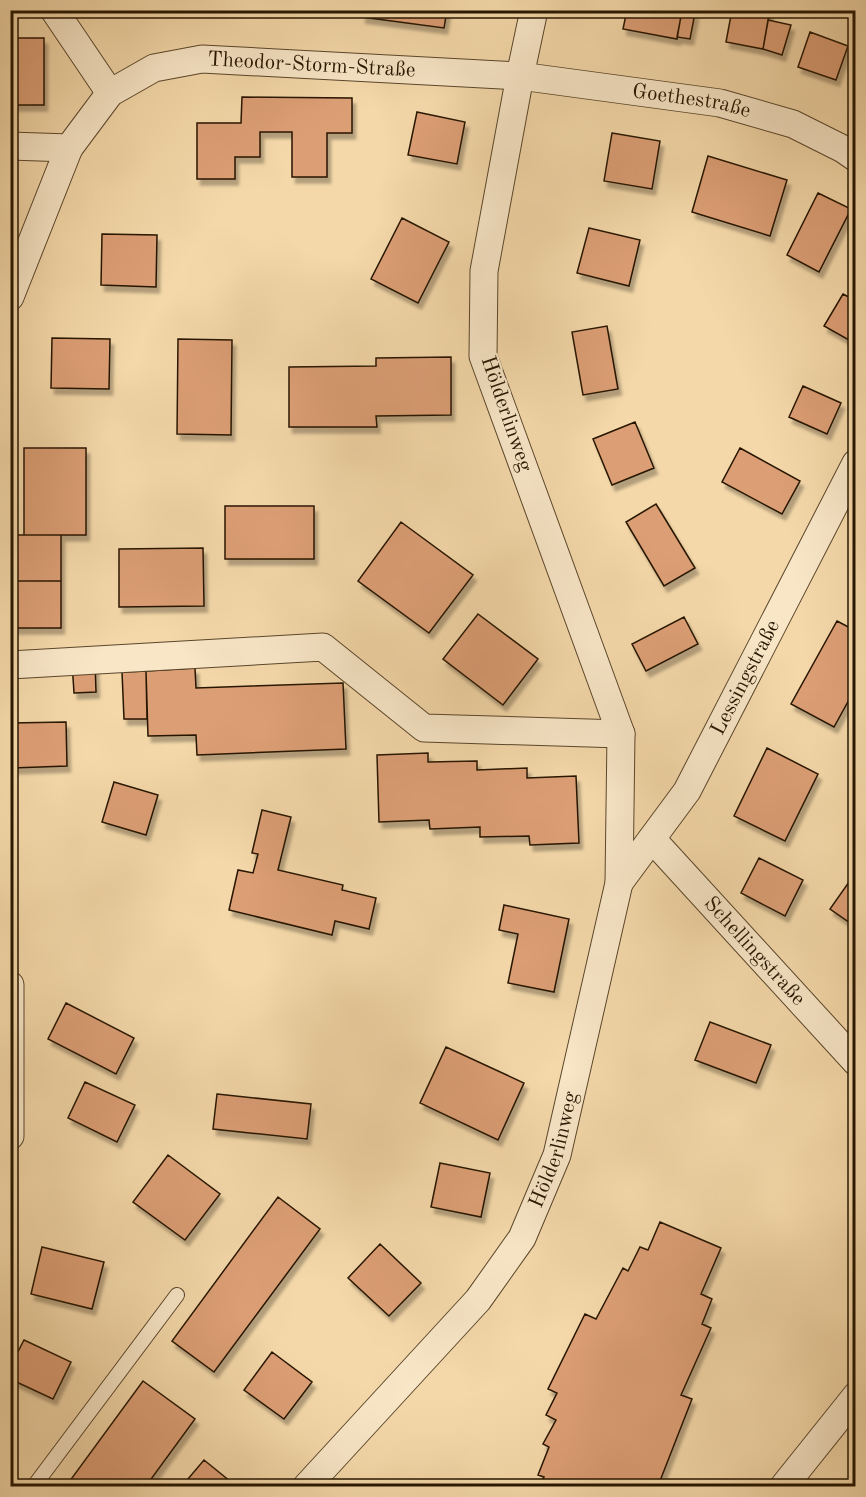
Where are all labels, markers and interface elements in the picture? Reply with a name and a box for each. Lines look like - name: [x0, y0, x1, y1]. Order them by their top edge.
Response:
- street label: Theodor-Storm-Straße: [207, 49, 416, 81]
- street label: Goethestraße: [631, 81, 753, 122]
- street label: Hölderlinweg: [476, 353, 536, 475]
- street label: Lessingstraße: [707, 617, 784, 739]
- street label: Schellingstraße: [700, 893, 809, 1010]
- street label: Hölderlinweg: [525, 1089, 582, 1211]

